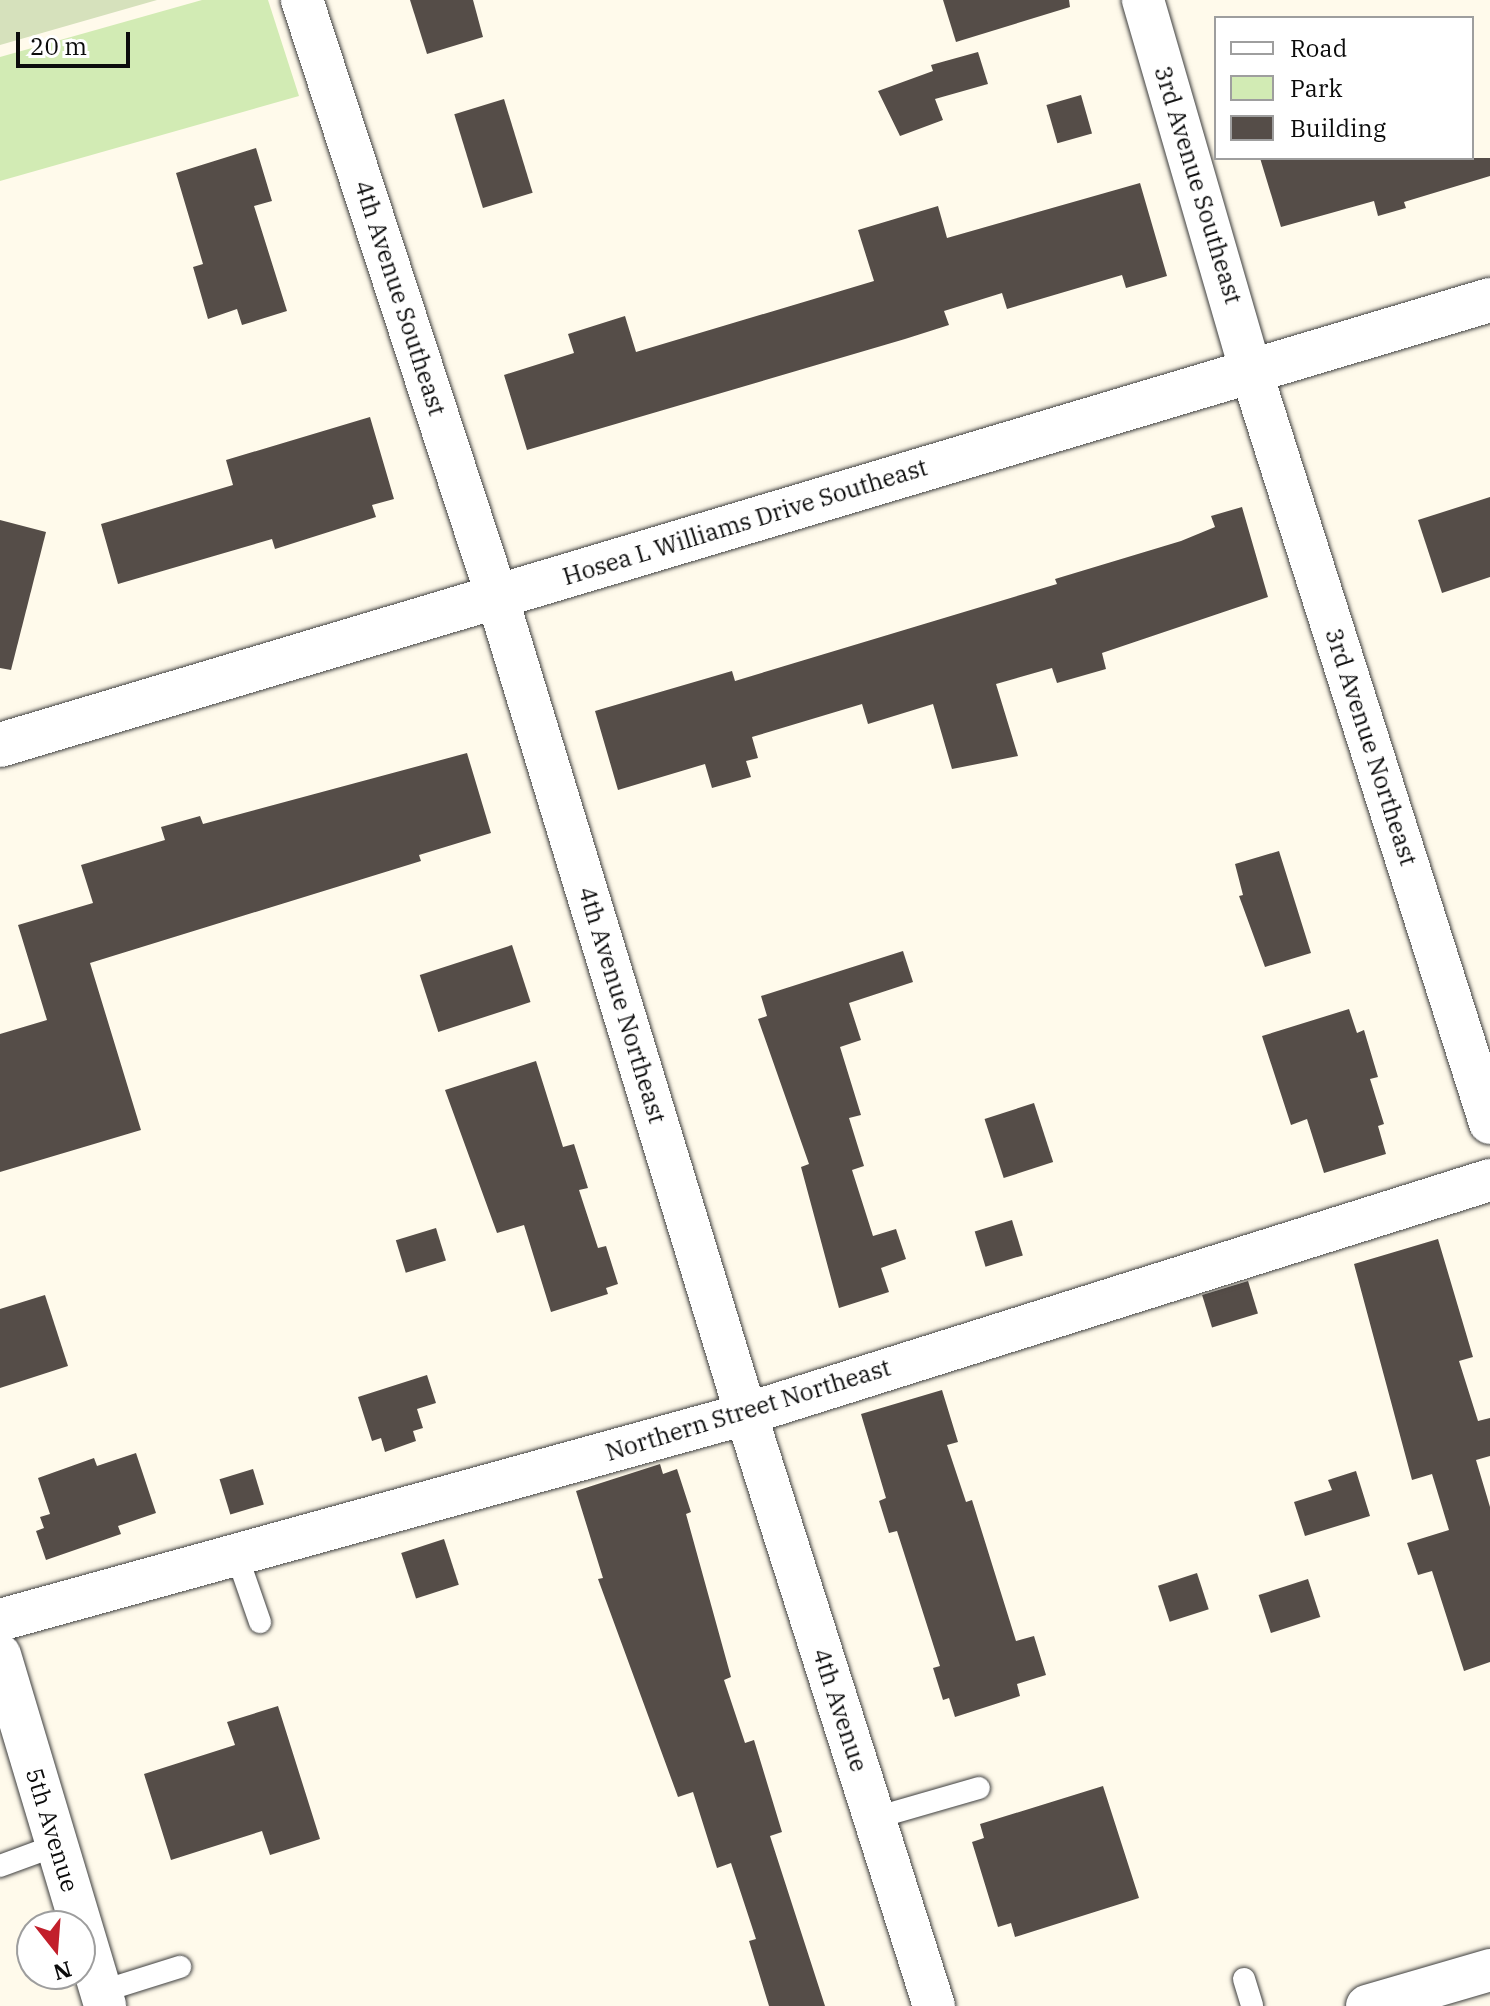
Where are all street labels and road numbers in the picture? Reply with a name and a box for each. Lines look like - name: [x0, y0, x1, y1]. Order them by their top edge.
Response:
- street label: 3rd Avenue Southeast: [1148, 63, 1248, 307]
- street label: 4th Avenue Southeast: [348, 177, 452, 419]
- street label: Hosea L Williams Drive Southeast: [559, 453, 931, 591]
- street label: 3rd Avenue Northeast: [1319, 625, 1423, 869]
- street label: 4th Avenue Northeast: [572, 883, 672, 1127]
- street label: Northern Street Northeast: [602, 1353, 894, 1467]
- street label: 4th Avenue: [807, 1645, 873, 1775]
- street label: 5th Avenue: [20, 1765, 84, 1895]

